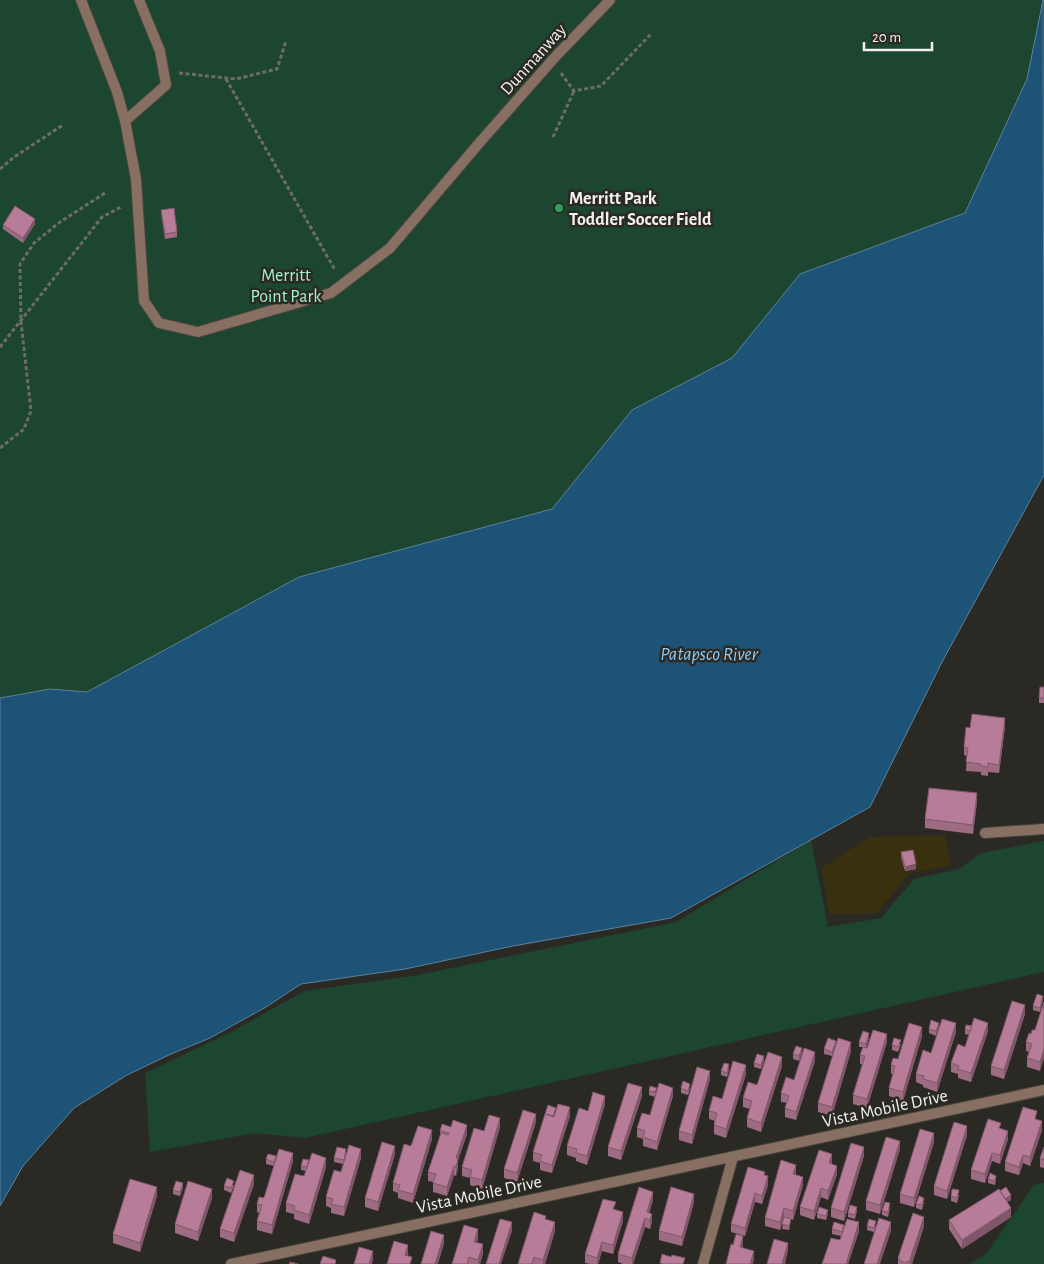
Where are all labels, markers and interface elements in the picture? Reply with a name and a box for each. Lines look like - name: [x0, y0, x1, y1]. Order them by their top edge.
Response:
- street label: Dunmanway: [497, 20, 570, 99]
- scale bar: [864, 20, 932, 52]
- text: 20 m: [872, 30, 901, 45]
- place label: Merritt Park Toddler Soccer Field: [569, 190, 712, 229]
- marker: Merritt Park Toddler Soccer Field: [553, 202, 565, 214]
- park label: Merritt Point Park: [251, 267, 322, 306]
- water label: Patapsco River: [660, 645, 759, 664]
- street label: Vista Mobile Drive: [821, 1087, 950, 1131]
- street label: Vista Mobile Drive: [415, 1173, 544, 1217]

